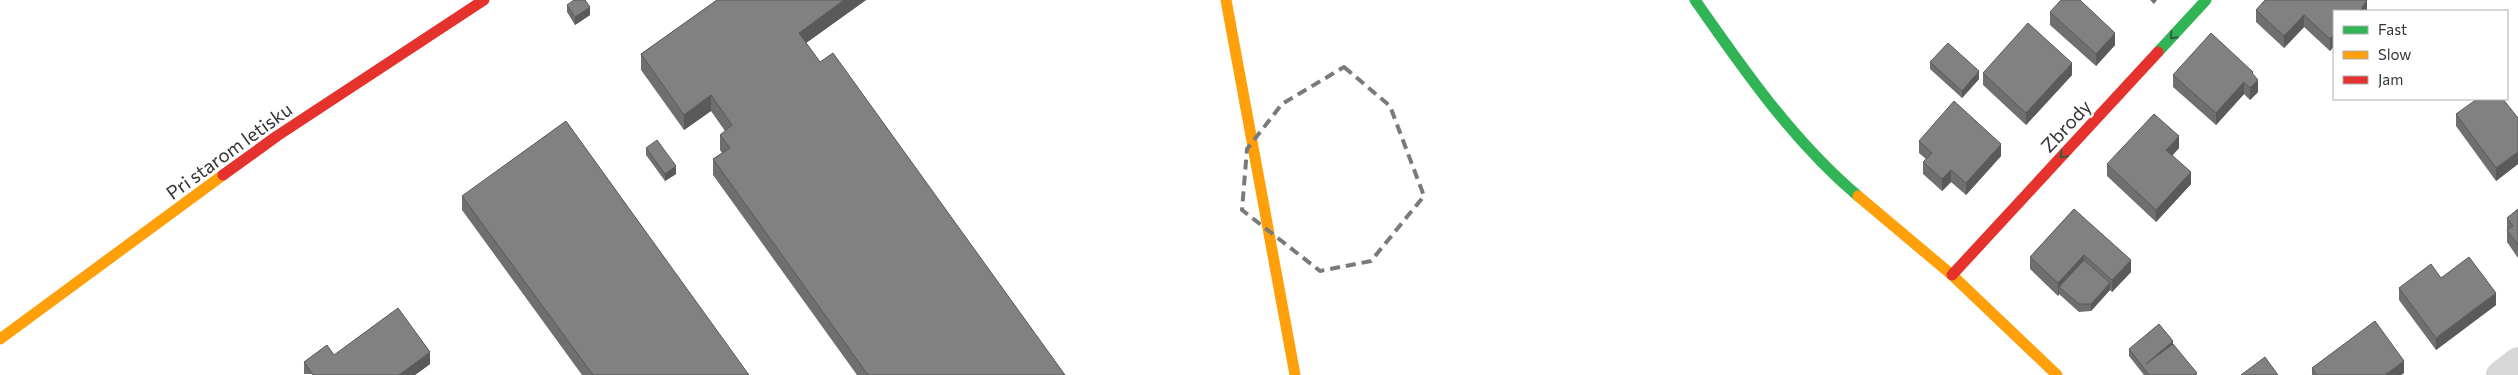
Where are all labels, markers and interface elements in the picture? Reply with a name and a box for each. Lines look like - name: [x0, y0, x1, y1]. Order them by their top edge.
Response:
- legend: [2333, 10, 2508, 100]
- text: Fast: [2378, 20, 2407, 38]
- one-way arrow: [2170, 30, 2179, 39]
- text: Slow: [2378, 45, 2411, 63]
- text: Jam: [2378, 70, 2403, 88]
- street label: Zbrody: [2036, 95, 2096, 157]
- street label: Pri starom letisku: [161, 97, 296, 204]
- one-way arrow: [2059, 150, 2068, 159]

